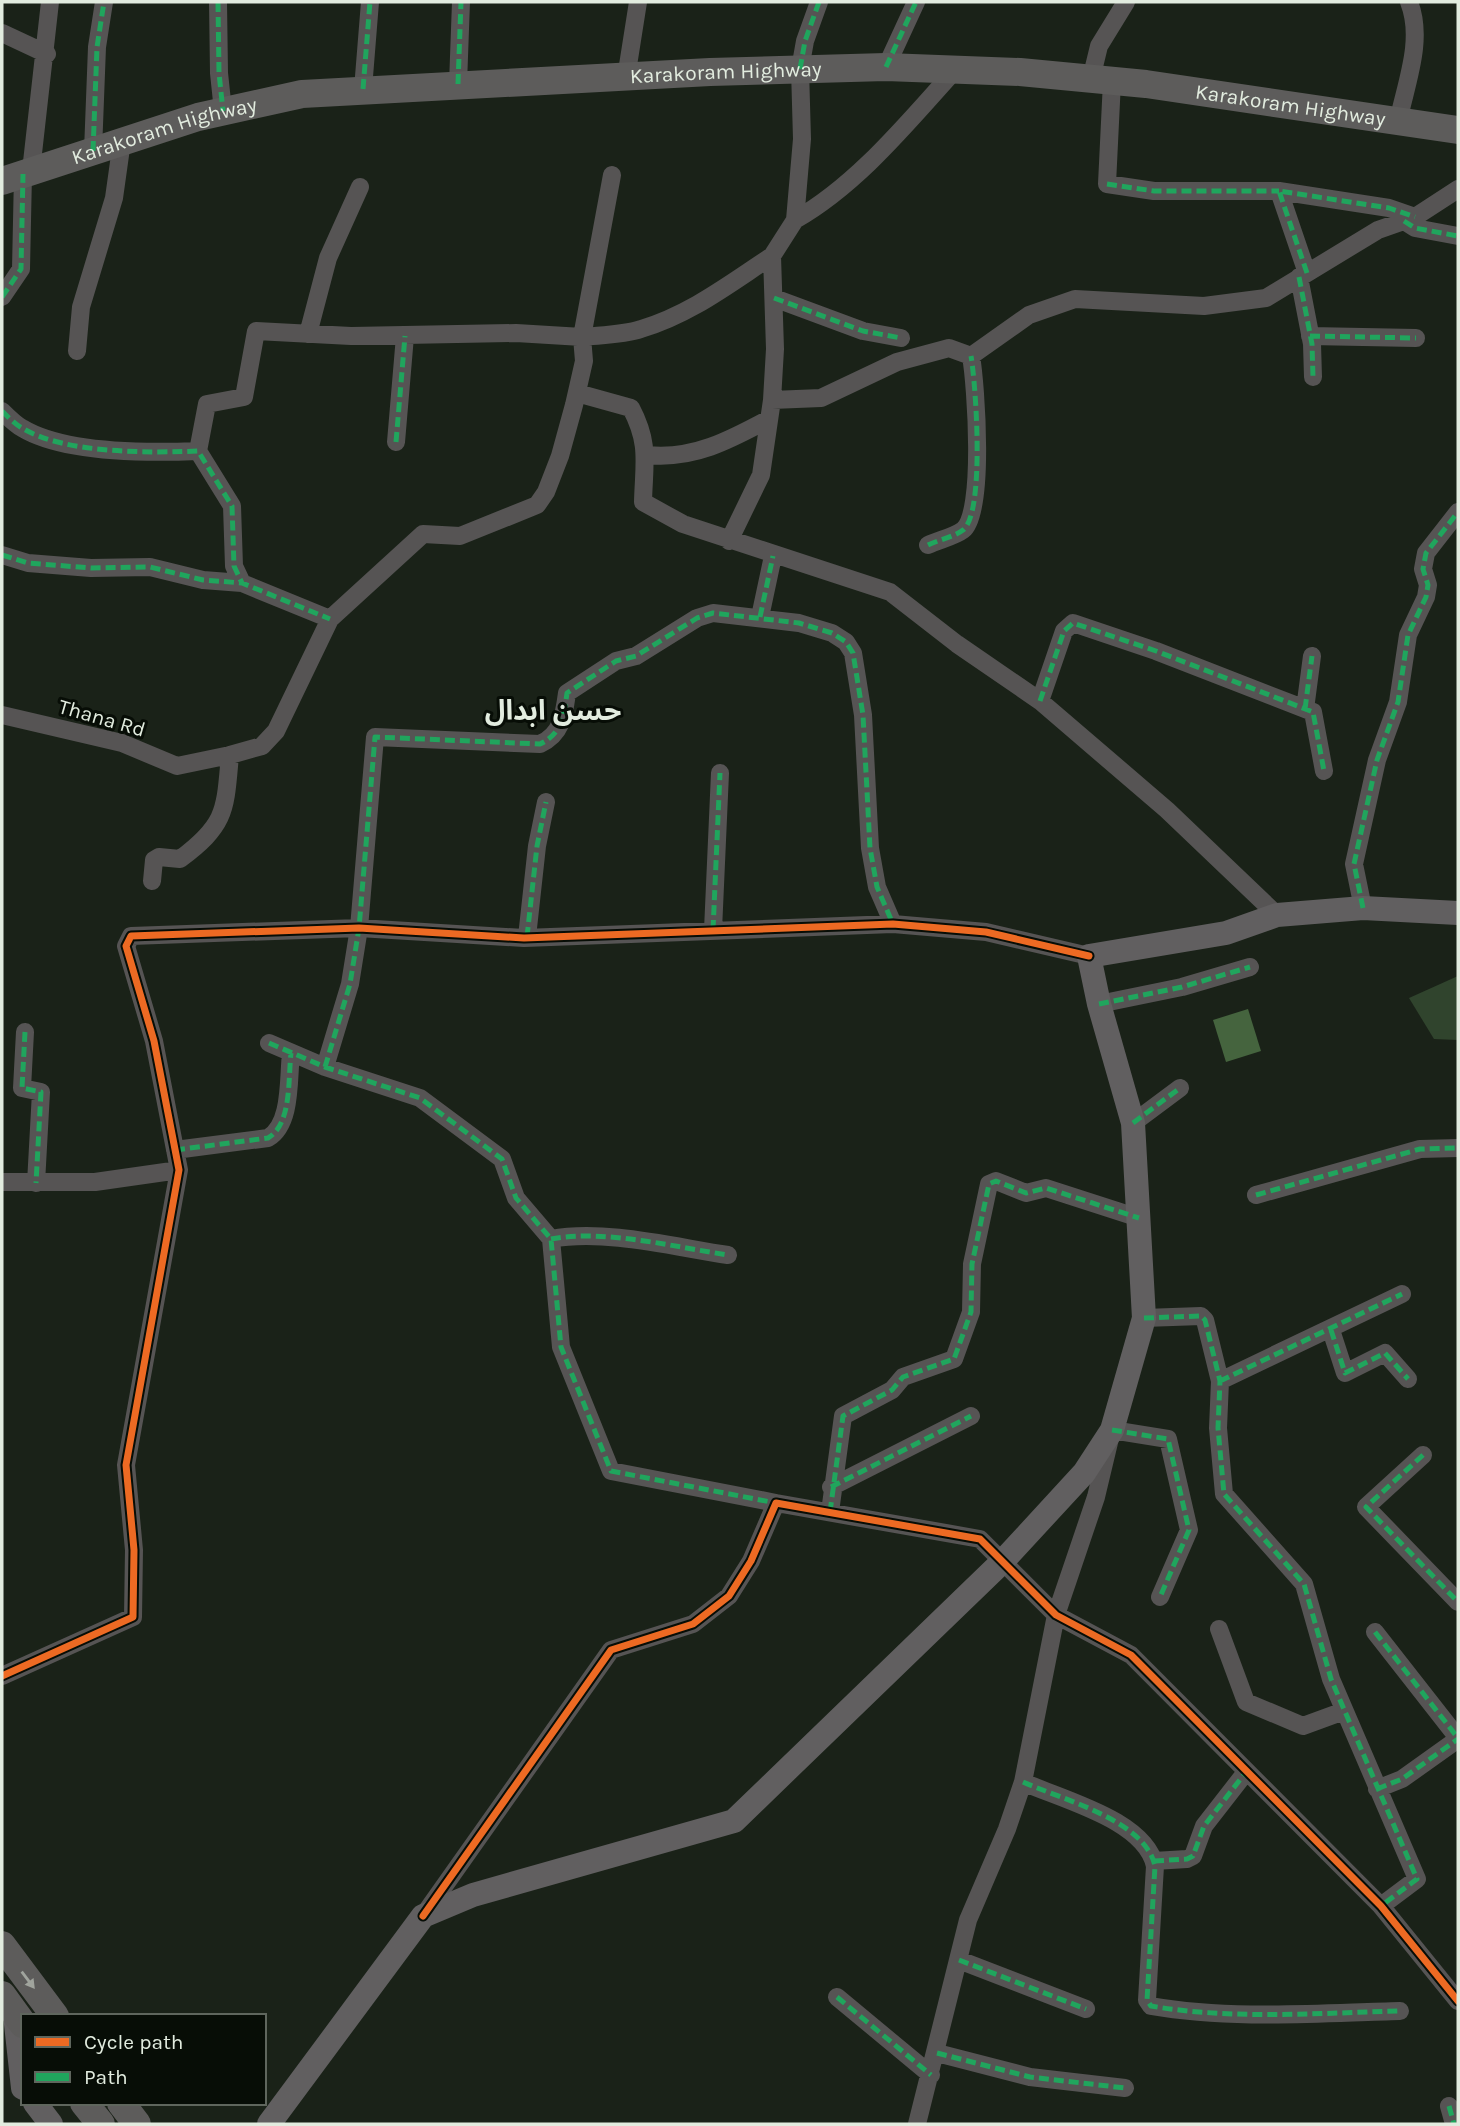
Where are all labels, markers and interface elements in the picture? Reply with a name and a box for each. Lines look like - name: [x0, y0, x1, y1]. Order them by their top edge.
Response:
- street label: Karakoram Highway: [629, 57, 822, 88]
- street label: Karakoram Highway: [1194, 79, 1387, 131]
- street label: Karakoram Highway: [69, 92, 259, 169]
- street label: Thana Rd: [56, 694, 148, 742]
- district label: حسن ابدال: [485, 694, 621, 727]
- one-way arrow: [21, 1971, 35, 1989]
- legend: [21, 2014, 266, 2105]
- text: Cycle path: [84, 2030, 184, 2054]
- text: Path: [84, 2065, 128, 2089]

